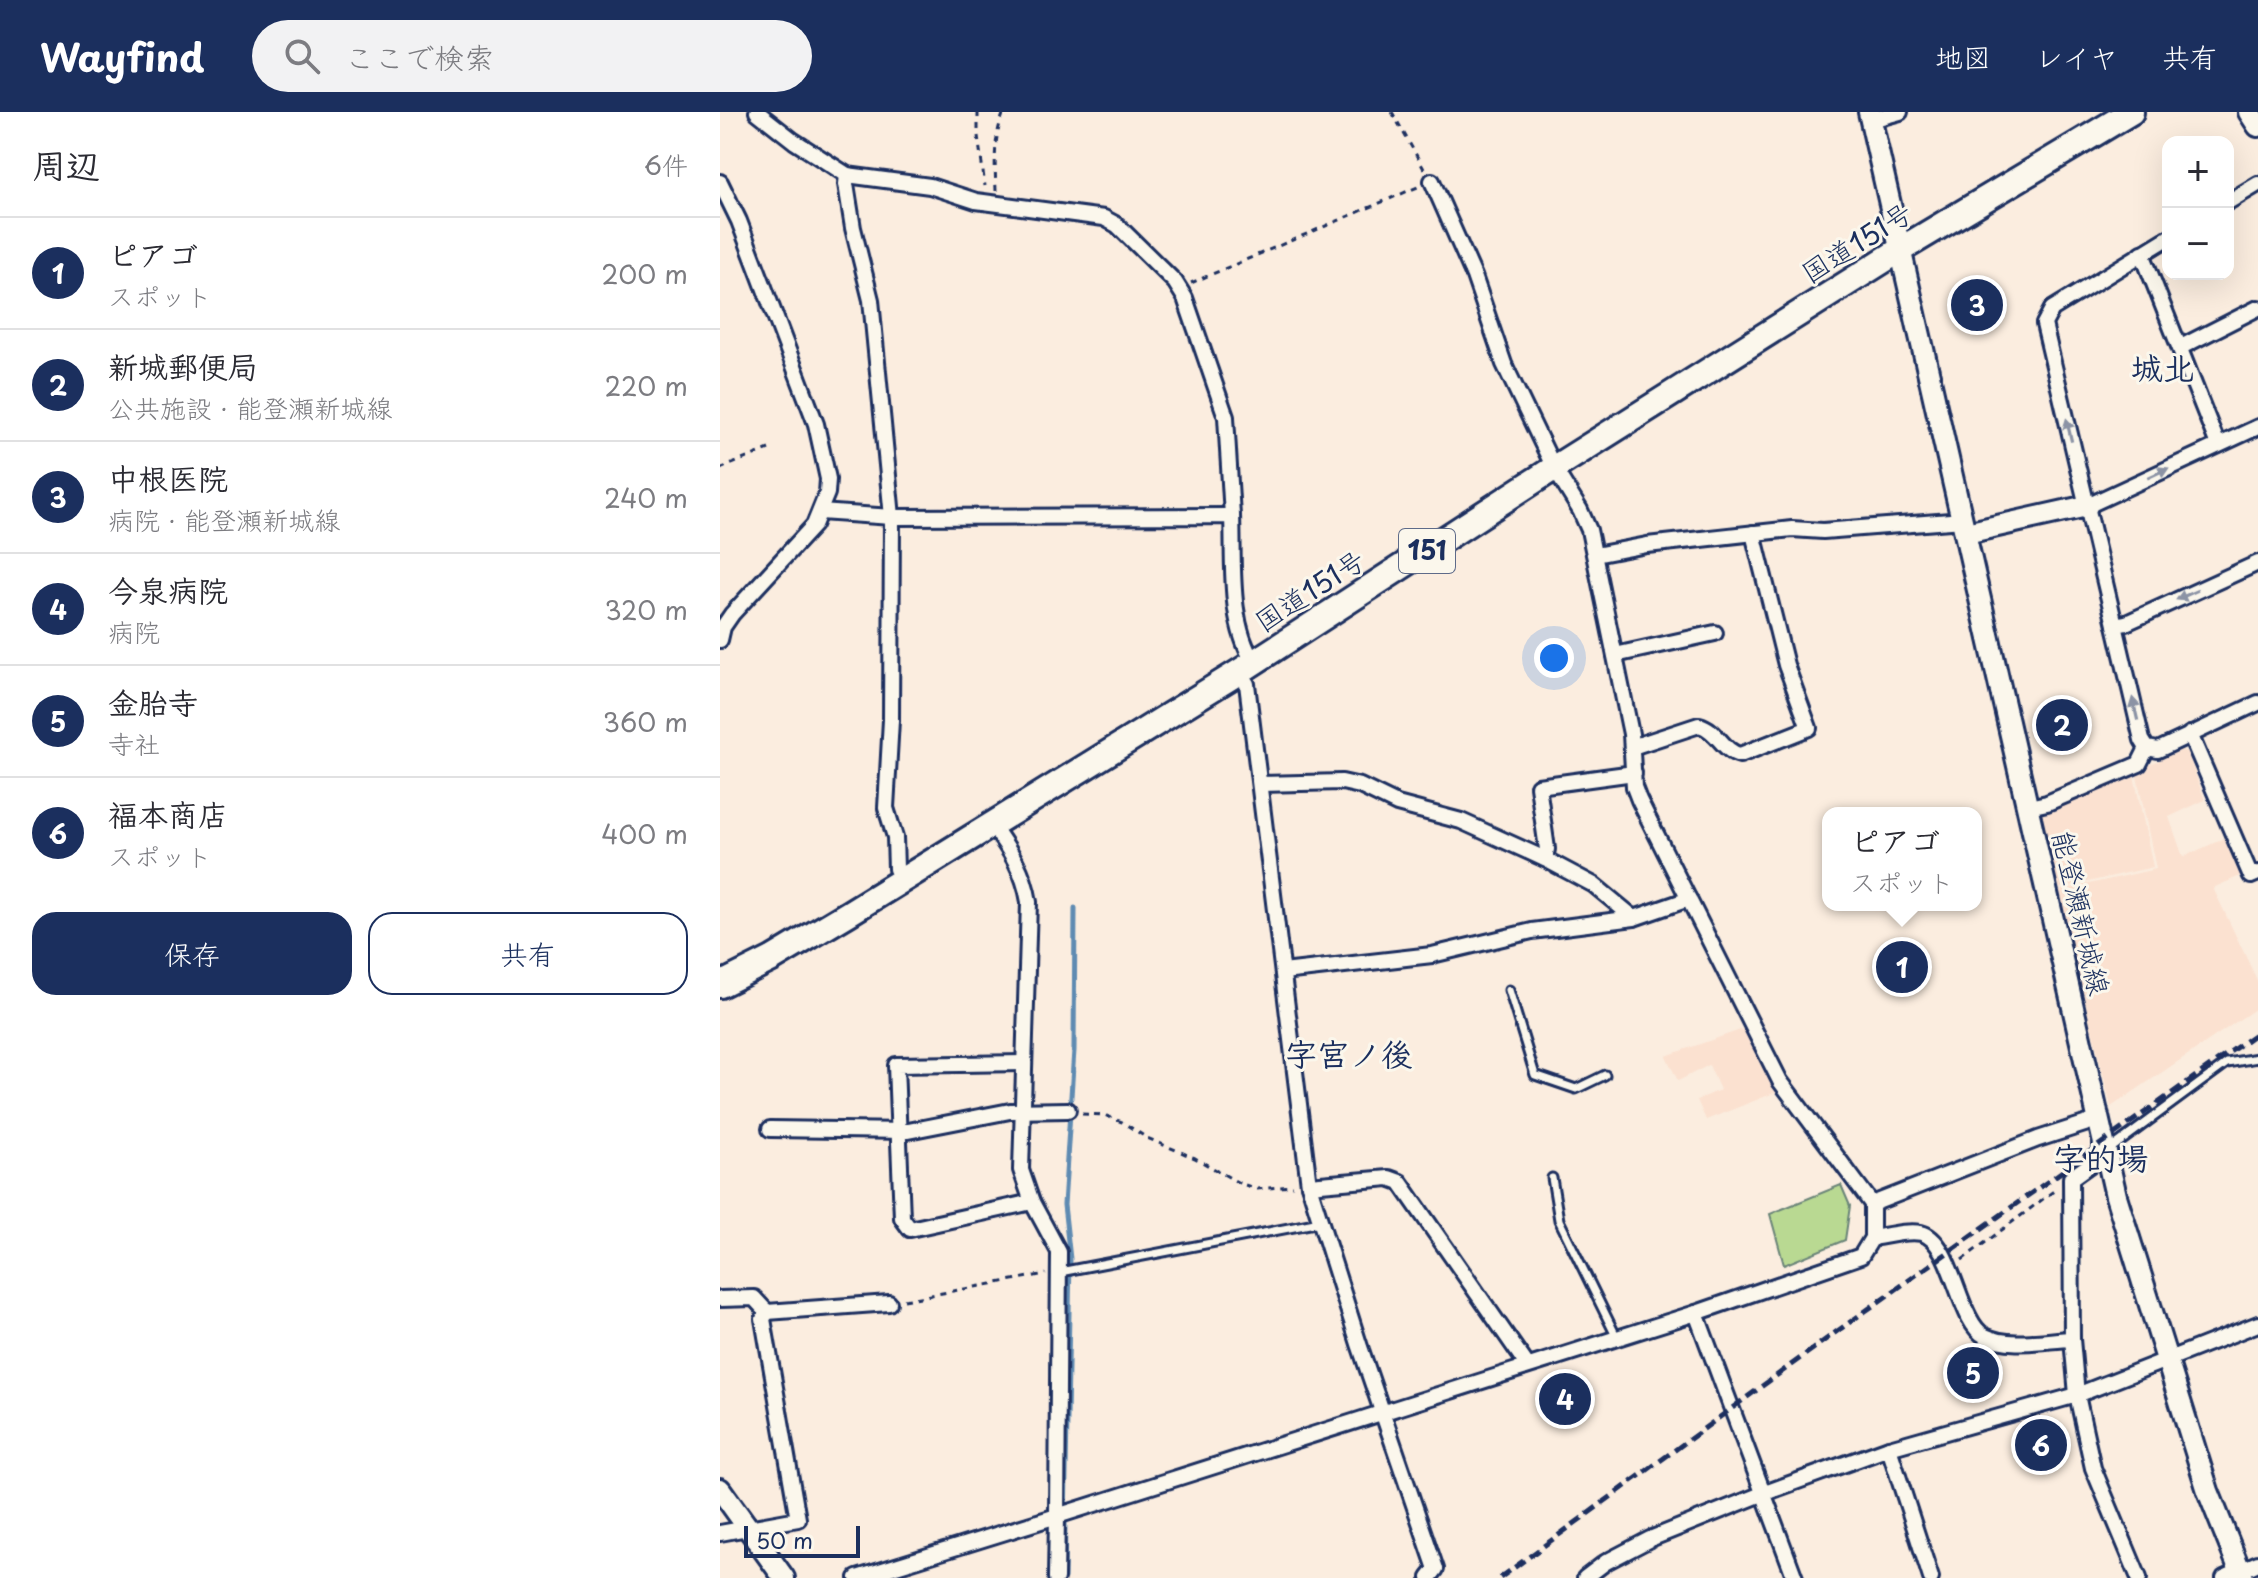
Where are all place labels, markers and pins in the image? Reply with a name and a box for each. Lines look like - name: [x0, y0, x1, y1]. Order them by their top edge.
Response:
- pin: 3: [1951, 275, 2003, 335]
- pin: 2: [2036, 695, 2088, 755]
- pin: 1: [1876, 937, 1928, 997]
- pin: 5: [1947, 1343, 1999, 1403]
- pin: 4: [1539, 1369, 1591, 1429]
- pin: 6: [2015, 1415, 2067, 1475]

